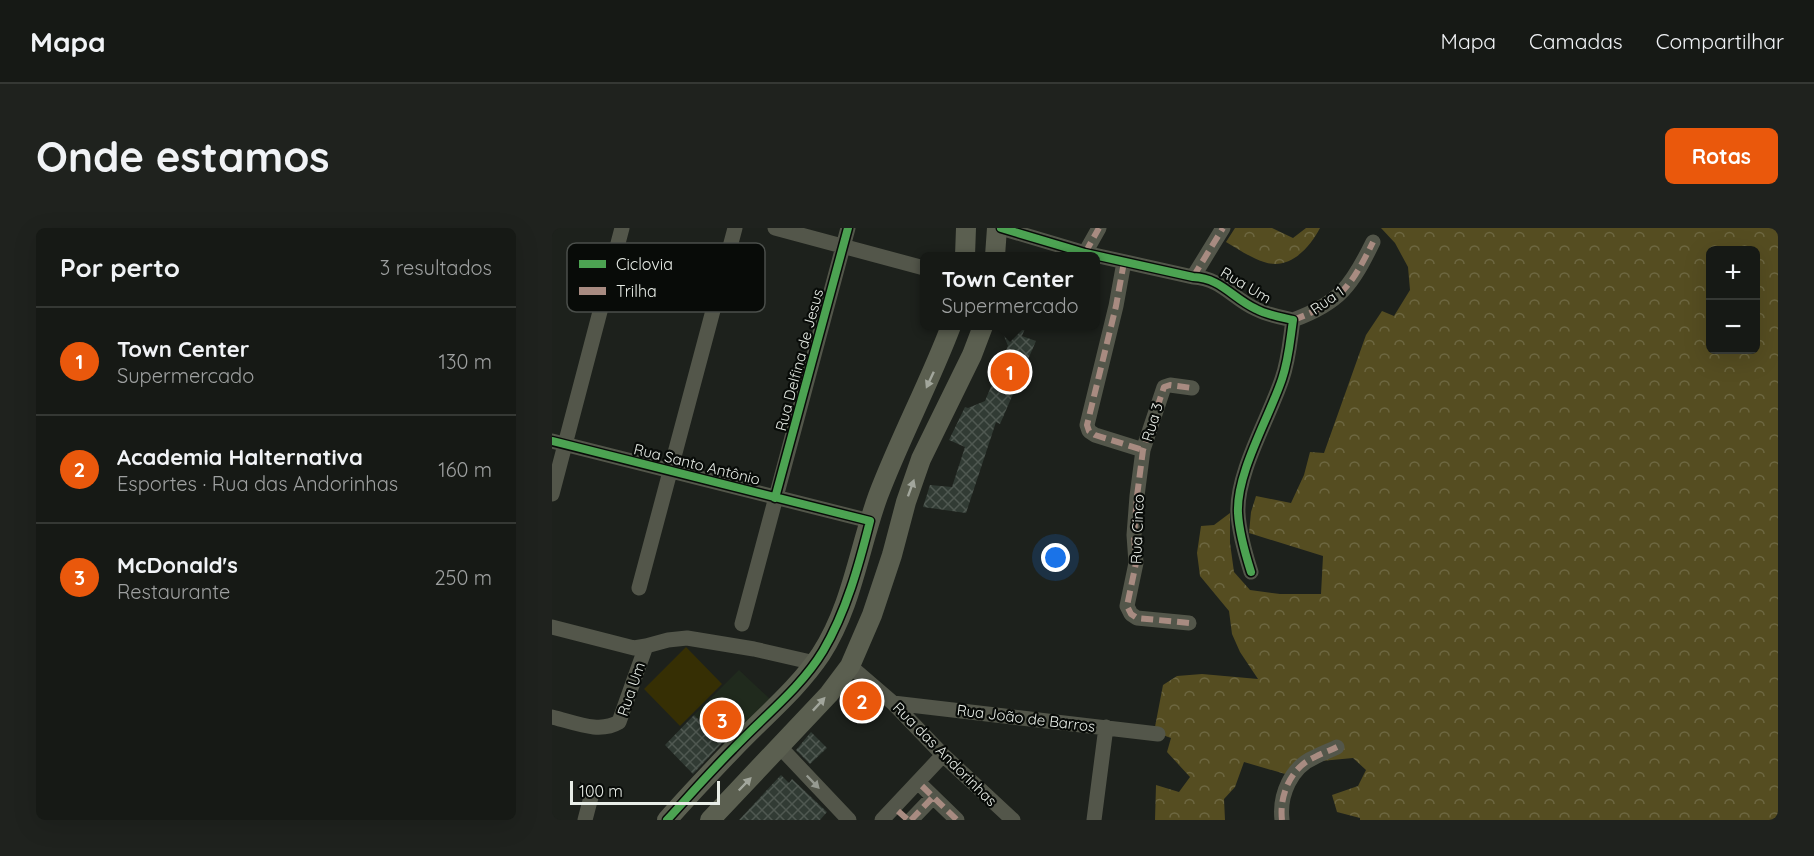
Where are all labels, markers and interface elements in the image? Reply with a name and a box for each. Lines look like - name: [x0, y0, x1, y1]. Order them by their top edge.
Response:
- text: Mapa: [30, 24, 106, 59]
- text: Mapa: [1441, 28, 1496, 54]
- text: Camadas: [1529, 28, 1623, 54]
- text: Compartilhar: [1656, 28, 1784, 54]
- button: Rotas: [1665, 128, 1778, 184]
- text: Onde estamos: [36, 130, 330, 183]
- legend: [567, 243, 765, 312]
- map controls: [1706, 246, 1760, 354]
- button: +: [1706, 246, 1760, 300]
- text: Por perto: [60, 251, 180, 284]
- popup: [920, 252, 1100, 330]
- text: Ciclovia: [616, 254, 673, 274]
- text: 3 resultados: [380, 255, 492, 280]
- street label: Rua Um: [1217, 262, 1275, 308]
- text: Town Center: [941, 265, 1074, 293]
- text: Trilha: [616, 281, 657, 301]
- street label: Rua 1: [1306, 282, 1348, 318]
- street label: Rua Delfina de Jesus: [771, 287, 827, 433]
- text: Supermercado: [941, 293, 1079, 318]
- button: −: [1706, 300, 1760, 354]
- text: Town Center: [117, 335, 249, 363]
- text: 1: [76, 349, 83, 374]
- text: 130 m: [439, 349, 492, 374]
- pin: 1: [990, 350, 1030, 394]
- text: Supermercado: [117, 363, 254, 388]
- one-way arrow: [925, 371, 934, 388]
- street label: Rua 3: [1137, 400, 1167, 444]
- street label: Rua Santo Antônio: [632, 439, 762, 489]
- text: Academia Halternativa: [117, 443, 363, 471]
- text: 2: [74, 457, 85, 482]
- text: 160 m: [438, 457, 492, 482]
- text: Esportes · Rua das Andorinhas: [117, 471, 398, 496]
- one-way arrow: [906, 479, 916, 497]
- street label: Rua Cinco: [1126, 494, 1148, 564]
- your location: [1041, 543, 1070, 572]
- text: McDonald's: [117, 551, 238, 579]
- text: 3: [74, 565, 85, 590]
- text: 250 m: [434, 565, 492, 590]
- text: Restaurante: [117, 579, 230, 604]
- street label: Rua Um: [613, 659, 649, 719]
- pin: 2: [842, 678, 882, 724]
- one-way arrow: [812, 697, 826, 711]
- pin: 3: [702, 698, 742, 742]
- street label: Rua das Andorinhas: [889, 698, 1001, 810]
- street label: Rua João de Barros: [956, 700, 1096, 736]
- one-way arrow: [806, 775, 820, 790]
- one-way arrow: [738, 776, 752, 791]
- scale bar: [570, 778, 720, 806]
- text: 100 m: [579, 781, 623, 801]

